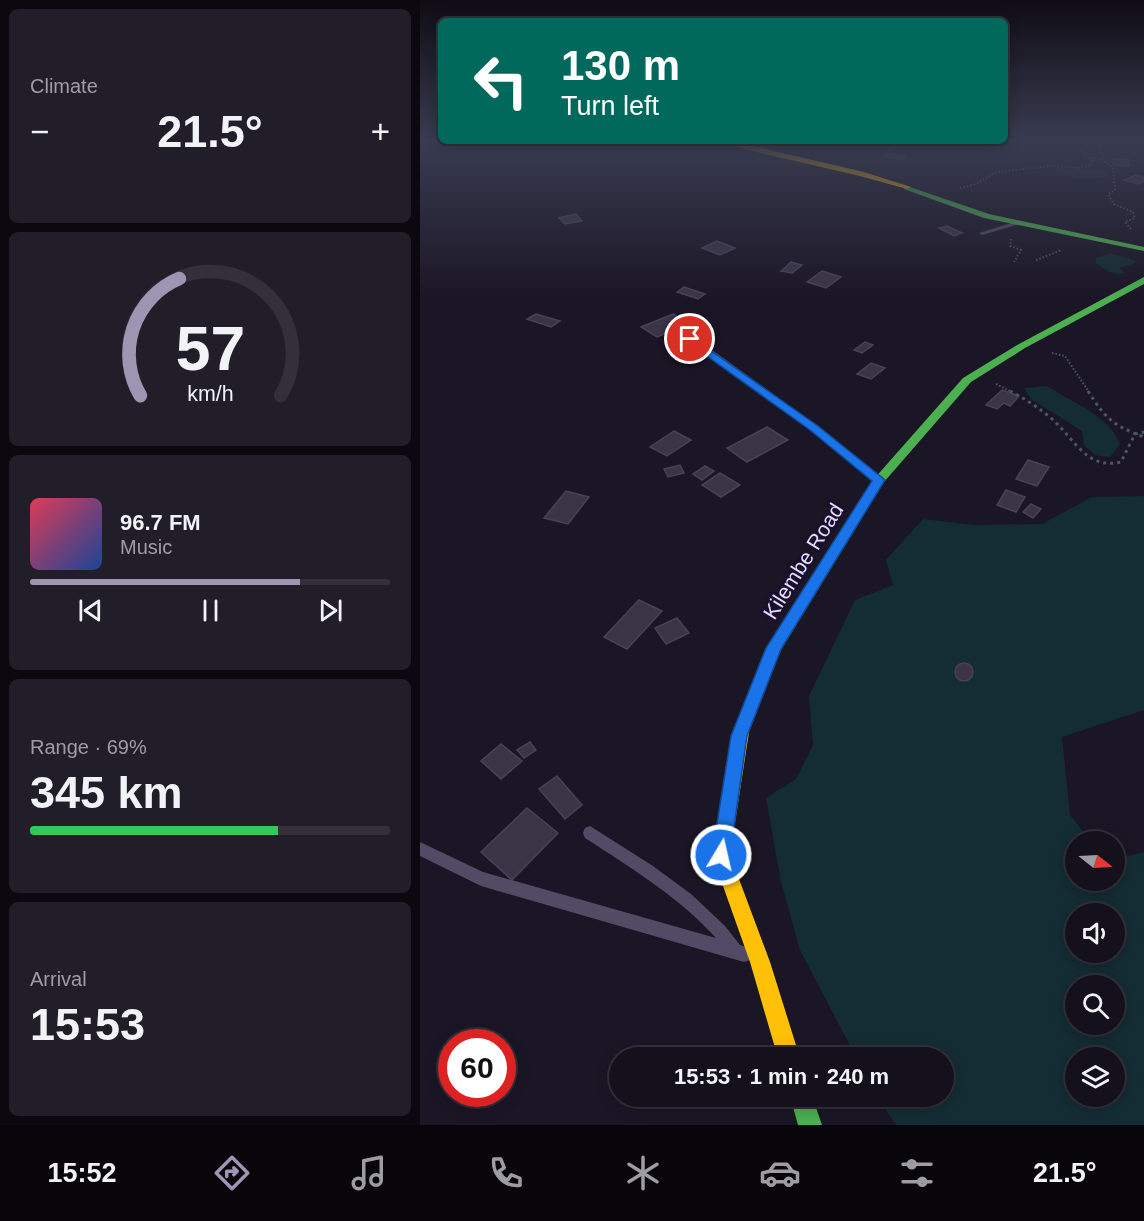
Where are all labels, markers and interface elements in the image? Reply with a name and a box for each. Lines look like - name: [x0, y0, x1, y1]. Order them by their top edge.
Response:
- icon: left: [462, 42, 540, 120]
- text: 130 m: [561, 42, 680, 89]
- text: Climate: [30, 75, 98, 97]
- text: Turn left: [561, 91, 659, 121]
- text: 21.5°: [157, 106, 263, 157]
- text: −: [30, 113, 49, 150]
- text: +: [371, 113, 390, 150]
- pin: [664, 313, 715, 364]
- text: 57: [175, 314, 245, 383]
- icon: arrive: [673, 322, 706, 355]
- text: km/h: [187, 383, 233, 407]
- street label: Kilembe Road: [758, 499, 848, 623]
- text: 96.7 FM: [120, 510, 201, 535]
- text: Music: [120, 536, 172, 558]
- icon: previous: [74, 594, 107, 627]
- icon: pause: [194, 594, 227, 627]
- icon: next: [314, 594, 347, 627]
- text: Range · 69%: [30, 736, 147, 758]
- text: 345 km: [30, 767, 183, 818]
- position arrow: [689, 823, 753, 887]
- north arrow: [1065, 831, 1125, 891]
- map controls: [1065, 831, 1125, 1107]
- button: sound: [1065, 903, 1125, 963]
- text: Arrival: [30, 968, 87, 990]
- button: search: [1065, 975, 1125, 1035]
- text: 15:53: [30, 999, 145, 1050]
- speed limit sign: 60: [438, 1029, 516, 1107]
- button: layers: [1065, 1047, 1125, 1107]
- text: 15:53 · 1 min · 240 m: [674, 1064, 889, 1089]
- icon: directions: [211, 1152, 253, 1194]
- icon: music: [348, 1152, 390, 1194]
- icon: phone: [485, 1152, 527, 1194]
- icon: climate: [622, 1152, 664, 1194]
- icon: car: [759, 1152, 801, 1194]
- icon: filters: [896, 1152, 938, 1194]
- text: 15:52: [47, 1158, 117, 1188]
- text: 21.5°: [1033, 1158, 1096, 1188]

